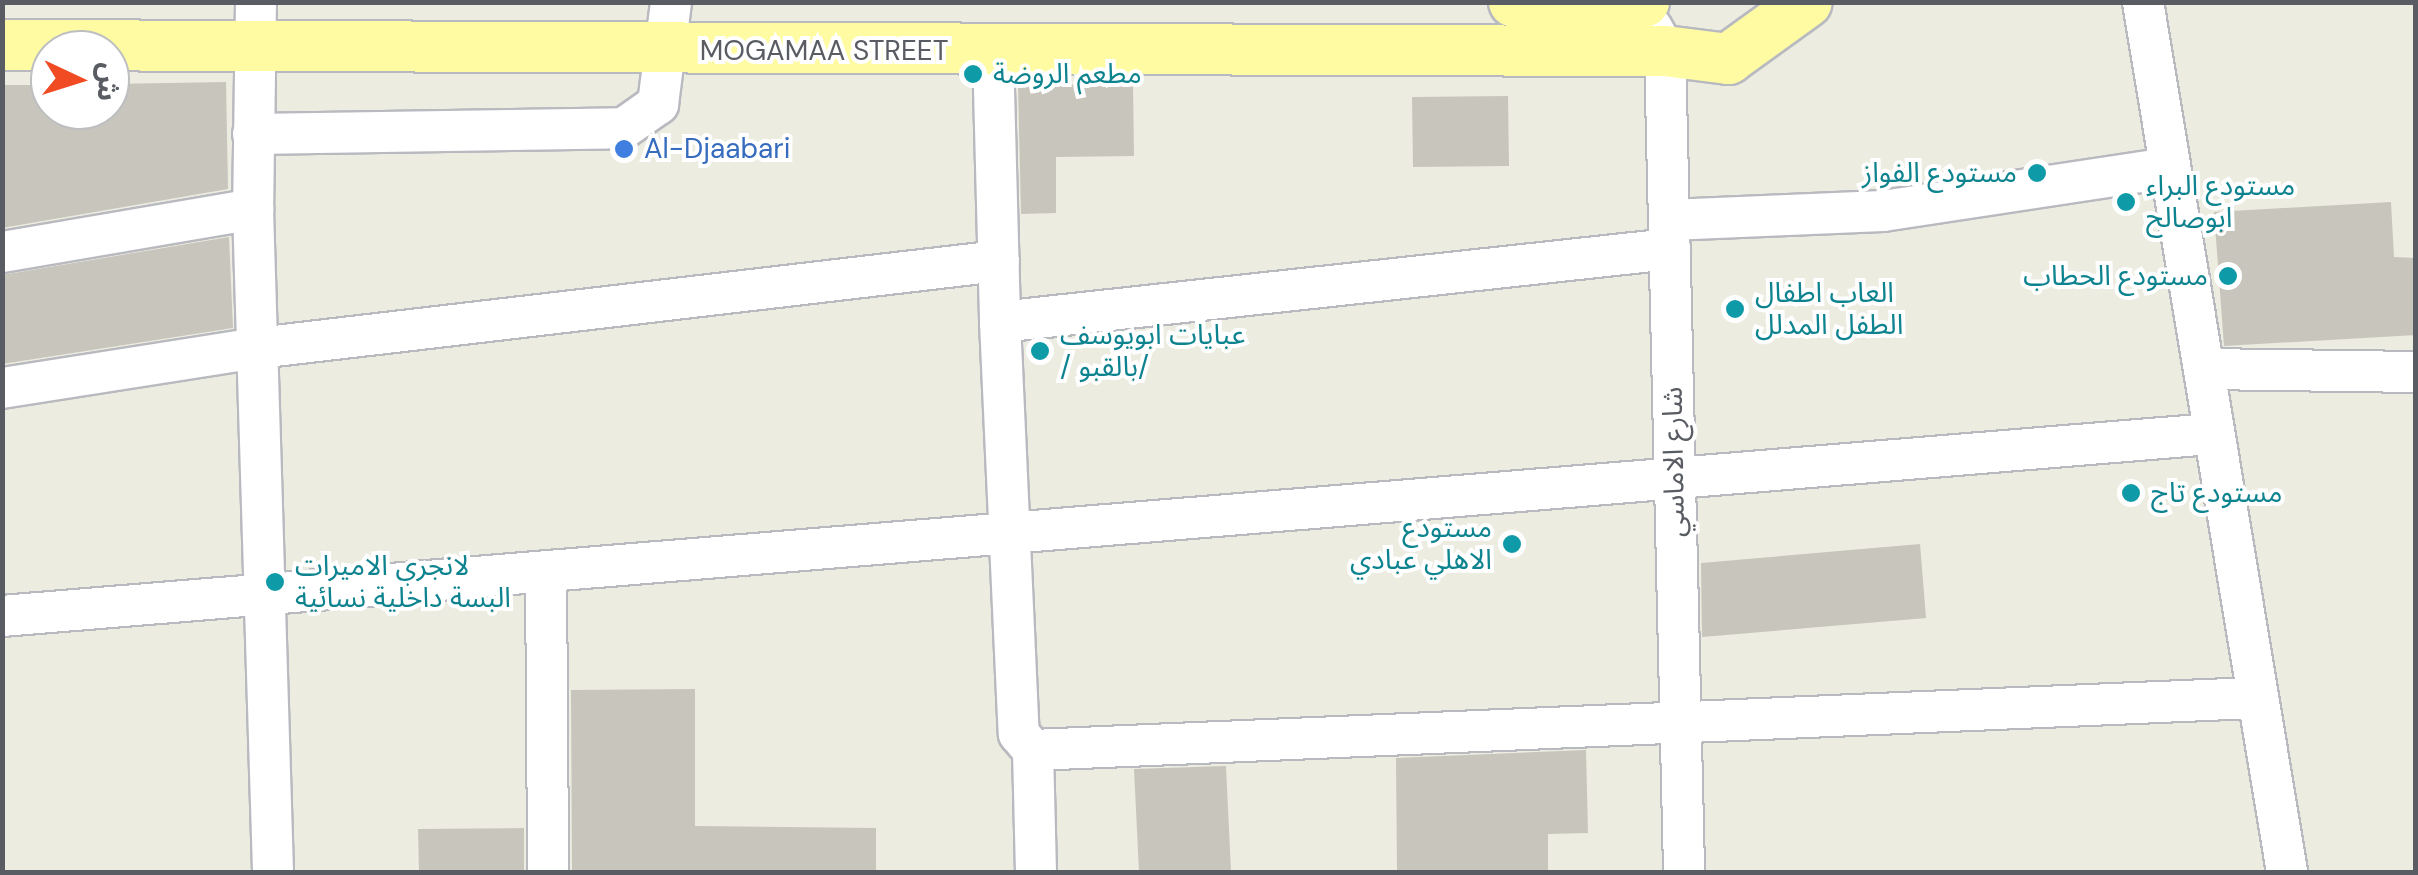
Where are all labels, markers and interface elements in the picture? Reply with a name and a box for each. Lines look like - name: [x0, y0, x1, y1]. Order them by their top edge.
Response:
- north arrow: [30, 30, 130, 130]
- street label: MOGAMAA STREET: [700, 34, 948, 68]
- place label: مطعم الروضة: [993, 57, 1142, 91]
- text: ش: [89, 62, 128, 102]
- marker: مطعم الروضة: [962, 63, 984, 85]
- place label: Al-Djaabari: [644, 132, 790, 166]
- marker: Al-Djaabari: [613, 138, 635, 160]
- place label: مستودع الفواز: [1862, 156, 2017, 190]
- marker: مستودع الفواز: [2026, 162, 2048, 184]
- place label: مستودع البراء ابوصالح: [2146, 169, 2295, 235]
- marker: مستودع البراء ابوصالح: [2115, 191, 2137, 213]
- place label: مستودع الحطاب: [2023, 259, 2208, 293]
- marker: مستودع الحطاب: [2217, 265, 2239, 287]
- place label: العاب اطفال الطفل المدلل: [1755, 276, 1903, 342]
- marker: العاب اطفال الطفل المدلل: [1724, 298, 1746, 320]
- place label: عبايات ابويوسف / بالقبو/: [1060, 318, 1245, 384]
- marker: عبايات ابويوسف / بالقبو/: [1029, 340, 1051, 362]
- street label: شارع الاماسي: [1656, 387, 1692, 537]
- place label: مستودع تاج: [2151, 476, 2283, 510]
- marker: مستودع تاج: [2120, 482, 2142, 504]
- place label: مستودع الاهلي عبادي: [1350, 511, 1492, 577]
- marker: مستودع الاهلي عبادي: [1501, 533, 1523, 555]
- place label: لانجري الاميرات البسة داخلية نسائية: [295, 549, 511, 615]
- marker: لانجري الاميرات البسة داخلية نسائية: [264, 571, 286, 593]

